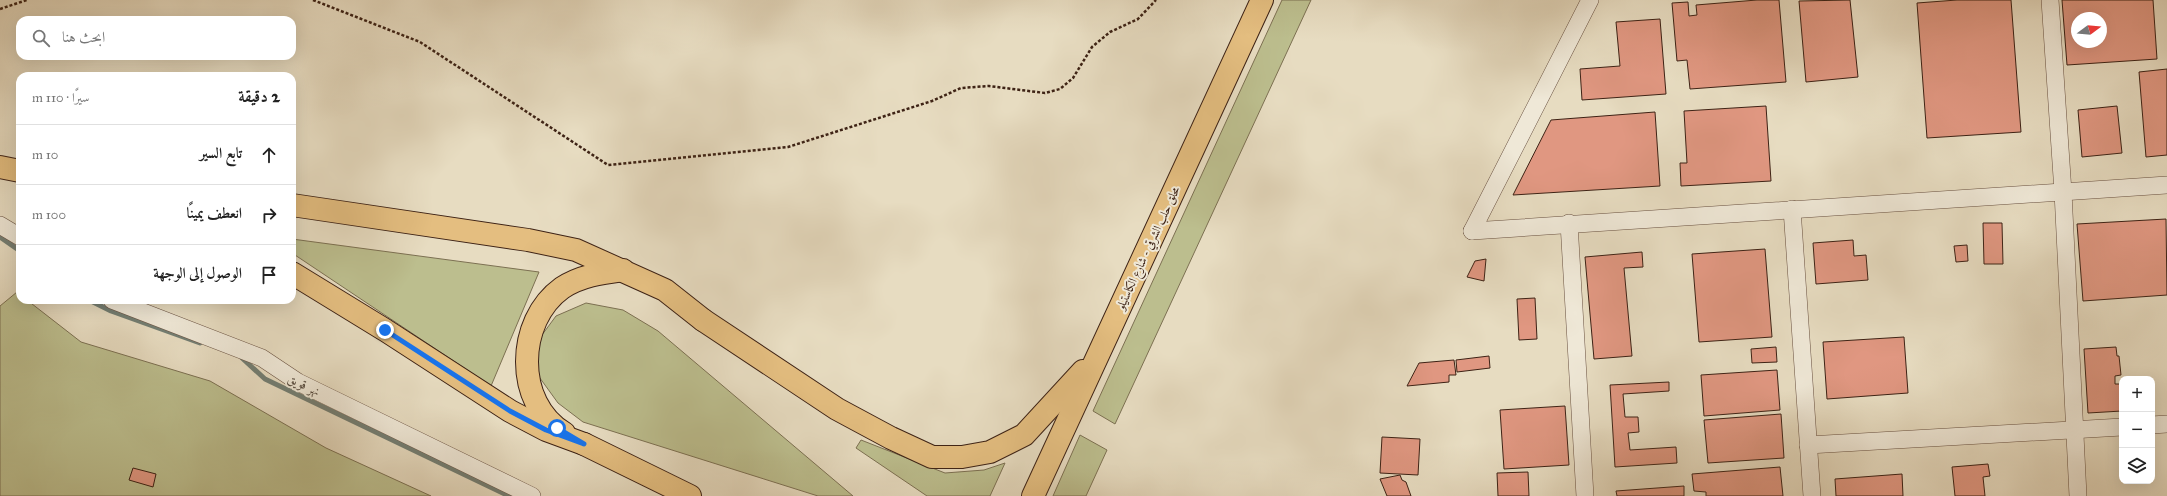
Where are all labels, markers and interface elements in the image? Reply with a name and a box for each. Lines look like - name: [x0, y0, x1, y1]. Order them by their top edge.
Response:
- north arrow: [2071, 12, 2107, 48]
- search box: [16, 16, 296, 60]
- icon: search: [30, 27, 52, 49]
- text: ابحث هنا: [62, 28, 105, 46]
- text: 2 دقيقة: [238, 86, 280, 107]
- text: سيرًا · 110 m: [32, 90, 89, 106]
- text: تابع السير: [200, 144, 242, 162]
- icon: ahead: [258, 144, 280, 166]
- text: 10 m: [32, 147, 58, 163]
- street label: محلق حلب الشرقي - شارع الكاستيلو: [1112, 184, 1187, 315]
- text: انعطف يمينًا: [187, 204, 242, 222]
- icon: right: [258, 204, 280, 226]
- text: 100 m: [32, 207, 66, 223]
- text: الوصول إلى الوجهة: [153, 264, 242, 282]
- icon: arrive: [258, 264, 280, 286]
- route end: [376, 321, 394, 339]
- water label: نهر قويق: [285, 370, 323, 400]
- map controls: [2119, 376, 2155, 484]
- button: +: [2119, 376, 2155, 412]
- button: −: [2119, 412, 2155, 448]
- route start: [548, 419, 566, 437]
- button: layers: [2119, 448, 2155, 484]

